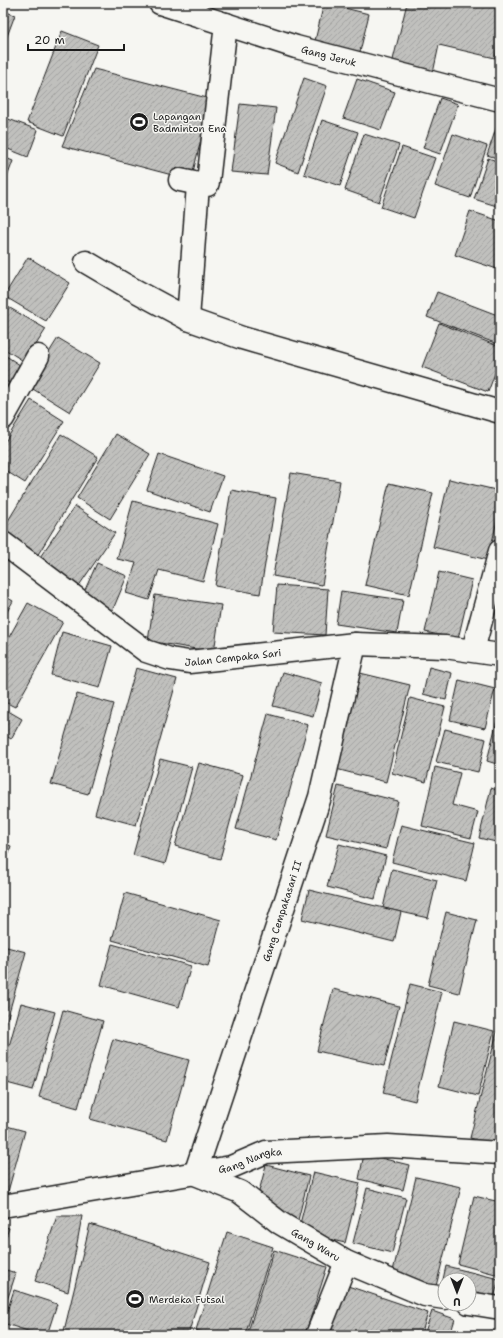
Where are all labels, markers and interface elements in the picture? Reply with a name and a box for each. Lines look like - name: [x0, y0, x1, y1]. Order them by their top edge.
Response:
- scale bar: [28, 26, 124, 52]
- text: 20 m: [34, 32, 65, 48]
- street label: Gang Jeruk: [300, 42, 358, 69]
- place label: Lapangan Badminton Ena: [153, 110, 227, 135]
- sports icon: Lapangan Badminton Ena: [128, 111, 150, 133]
- street label: Jalan Cempaka Sari: [184, 646, 282, 669]
- street label: Gang Cempakasari II: [259, 858, 305, 963]
- street label: Gang Nangka: [217, 1145, 283, 1176]
- street label: Gang Waru: [289, 1225, 343, 1264]
- north arrow: [437, 1272, 477, 1312]
- sports icon: Merdeka Futsal: [124, 1288, 146, 1310]
- place label: Merdeka Futsal: [149, 1293, 225, 1306]
- text: U: [453, 1294, 461, 1309]

